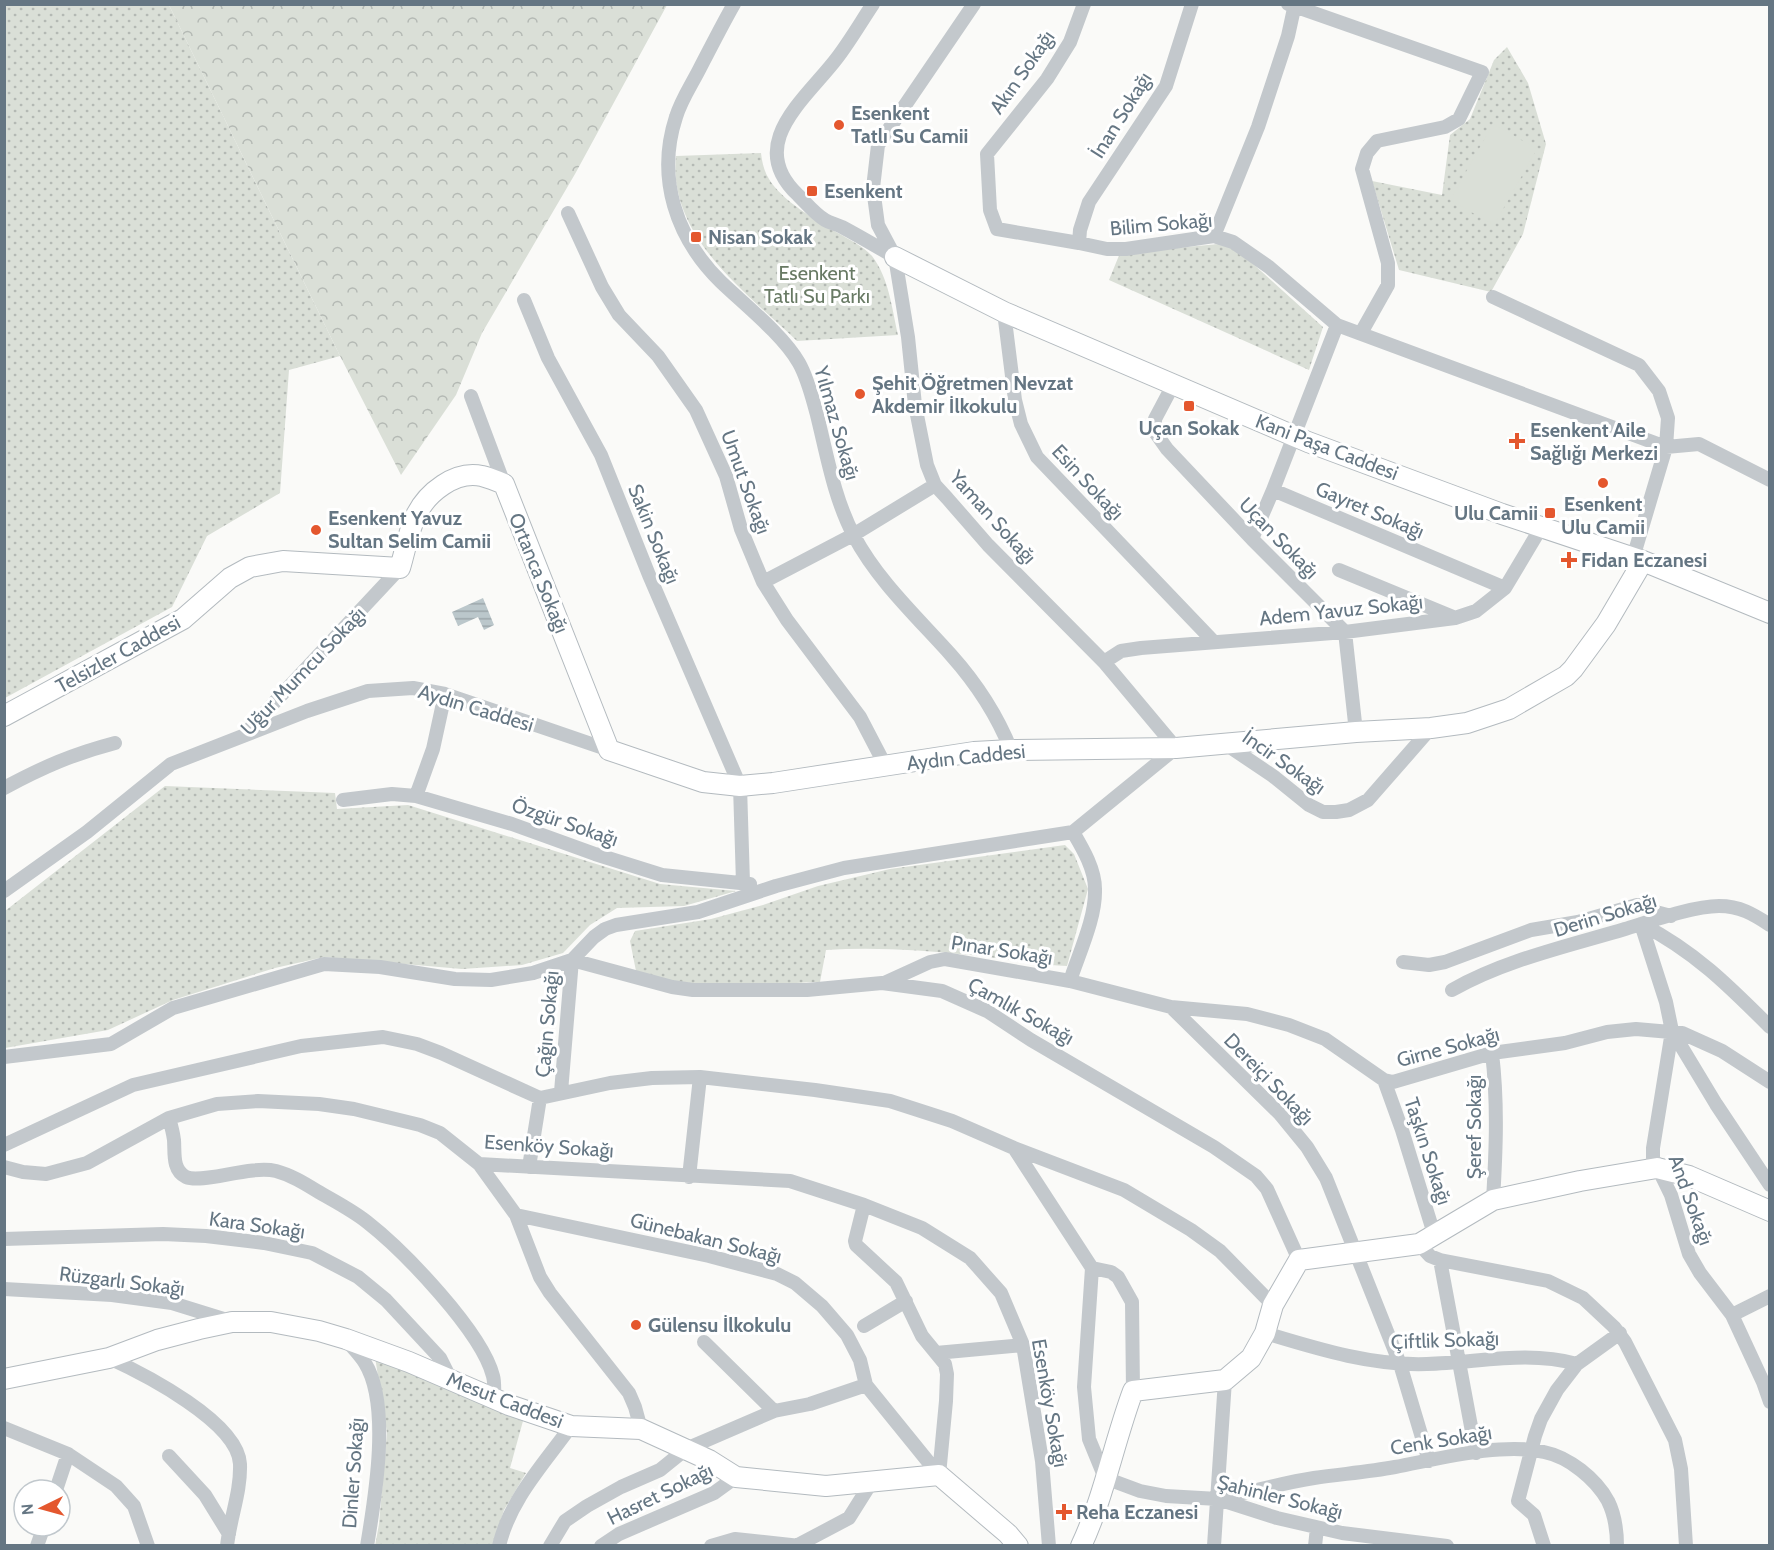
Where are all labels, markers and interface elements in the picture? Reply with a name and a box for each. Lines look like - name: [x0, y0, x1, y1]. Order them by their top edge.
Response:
- street label: Akın Sokağı: [984, 26, 1060, 118]
- street label: İnan Sokağı: [1085, 68, 1157, 162]
- place label: Esenkent Tatlı Su Camii: [851, 101, 968, 148]
- marker: Esenkent Tatlı Su Camii: [832, 118, 846, 132]
- place label: Esenkent: [824, 179, 903, 203]
- marker: Esenkent: [805, 184, 819, 198]
- street label: Bilim Sokağı: [1109, 208, 1213, 240]
- place label: Nisan Sokak: [708, 225, 813, 249]
- marker: Nisan Sokak: [689, 230, 703, 244]
- park label: Esenkent Tatlı Su Parkı: [764, 261, 870, 308]
- street label: Yılmaz Sokağı: [809, 362, 865, 483]
- place label: Şehit Öğretmen Nevzat Akdemir İlkokulu: [872, 371, 1073, 418]
- marker: Şehit Öğretmen Nevzat Akdemir İlkokulu: [853, 387, 867, 401]
- marker: Uçan Sokak: [1182, 399, 1196, 413]
- street label: Kani Paşa Caddesi: [1252, 409, 1402, 485]
- place label: Uçan Sokak: [1139, 416, 1240, 440]
- place label: Esenkent Aile Sağlığı Merkezi: [1530, 418, 1658, 465]
- street label: Umut Sokağı: [716, 427, 776, 537]
- marker: Esenkent Aile Sağlığı Merkezi: [1508, 432, 1526, 450]
- street label: Esin Sokağı: [1047, 439, 1129, 525]
- street label: Yaman Sokağı: [944, 464, 1041, 569]
- street label: Gayret Sokağı: [1312, 476, 1428, 544]
- marker: Esenkent Ulu Camii: [1596, 476, 1610, 490]
- street label: Sakin Sokağı: [623, 481, 685, 587]
- street label: Uçan Sokağı: [1234, 492, 1324, 584]
- place label: Esenkent Ulu Camii: [1561, 492, 1645, 539]
- place label: Ulu Camii: [1454, 501, 1538, 525]
- place label: Esenkent Yavuz Sultan Selim Camii: [328, 506, 491, 553]
- marker: Ulu Camii: [1543, 506, 1557, 520]
- street label: Ortanca Sokağı: [504, 509, 574, 637]
- marker: Esenkent Yavuz Sultan Selim Camii: [309, 523, 323, 537]
- place label: Fidan Eczanesi: [1581, 548, 1707, 572]
- marker: Fidan Eczanesi: [1562, 553, 1576, 567]
- street label: Adem Yavuz Sokağı: [1258, 589, 1424, 631]
- street label: Uğur Mumcu Sokağı: [236, 602, 370, 740]
- street label: Telsizler Caddesi: [52, 610, 184, 698]
- street label: Aydın Caddesi: [415, 679, 537, 737]
- street label: İncir Sokağı: [1238, 725, 1330, 799]
- street label: Aydın Caddesi: [905, 739, 1027, 775]
- street label: Özgür Sokağı: [509, 793, 621, 851]
- street label: Derin Sokağı: [1551, 888, 1659, 942]
- street label: Pınar Sokağı: [950, 930, 1054, 970]
- street label: Çağın Sokağı: [530, 970, 564, 1078]
- street label: Çamlık Sokağı: [964, 972, 1078, 1050]
- street label: Girne Sokağı: [1394, 1022, 1502, 1072]
- street label: Dereiçi Sokağı: [1219, 1028, 1319, 1130]
- street label: Şeref Sokağı: [1462, 1075, 1486, 1179]
- street label: Taşkın Sokağı: [1399, 1094, 1457, 1208]
- street label: Esenköy Sokağı: [483, 1129, 615, 1163]
- street label: And Sokağı: [1664, 1152, 1718, 1248]
- street label: Kara Sokağı: [208, 1206, 306, 1244]
- street label: Günebakan Sokağı: [628, 1208, 784, 1268]
- street label: Rüzgarlı Sokağı: [58, 1261, 186, 1301]
- place label: Gülensu İlkokulu: [648, 1313, 791, 1337]
- marker: Gülensu İlkokulu: [629, 1318, 643, 1332]
- street label: Çiftlik Sokağı: [1390, 1326, 1500, 1354]
- street label: Esenköy Sokağı: [1027, 1337, 1073, 1469]
- street label: Mesut Caddesi: [443, 1367, 567, 1433]
- street label: Dinler Sokağı: [337, 1417, 369, 1529]
- street label: Cenk Sokağı: [1389, 1420, 1493, 1460]
- street label: Hasret Sokağı: [603, 1458, 717, 1530]
- street label: Şahinler Sokağı: [1215, 1470, 1345, 1524]
- north arrow: [12, 1478, 72, 1538]
- place label: Reha Eczanesi: [1076, 1500, 1198, 1524]
- text: N: [18, 1503, 38, 1516]
- marker: Reha Eczanesi: [1057, 1505, 1071, 1519]

